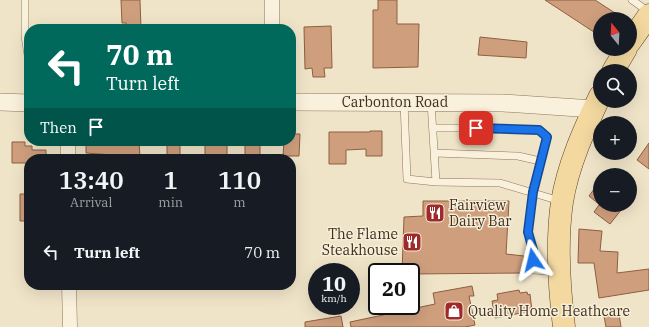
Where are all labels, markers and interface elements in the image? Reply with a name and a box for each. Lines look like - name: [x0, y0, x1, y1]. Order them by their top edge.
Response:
- north arrow: [593, 12, 637, 56]
- map controls: [593, 12, 637, 212]
- text: 70 m: [106, 36, 173, 73]
- icon: left: [40, 40, 92, 92]
- button: search: [593, 64, 637, 108]
- text: Turn left: [106, 72, 180, 95]
- street label: Carbonton Road: [342, 93, 449, 111]
- pin: [459, 111, 493, 145]
- icon: arrive: [85, 116, 107, 138]
- button: +: [593, 116, 637, 160]
- icon: arrive: [465, 117, 487, 139]
- text: Then: [40, 118, 77, 137]
- text: 13:40: [59, 164, 124, 196]
- text: 1: [164, 164, 178, 196]
- text: 110: [218, 164, 261, 196]
- button: −: [593, 168, 637, 212]
- text: Arrival: [70, 194, 112, 211]
- text: min: [158, 194, 183, 211]
- text: m: [233, 194, 246, 211]
- place label: Fairview Dairy Bar: [449, 196, 512, 230]
- restaurant icon: Fairview Dairy Bar: [424, 202, 446, 224]
- place label: The Flame Steakhouse: [322, 225, 398, 259]
- restaurant icon: The Flame Steakhouse: [401, 231, 423, 253]
- position arrow: [512, 239, 554, 281]
- icon: left: [40, 241, 62, 263]
- text: Turn left: [74, 243, 140, 262]
- text: 70 m: [244, 243, 280, 262]
- speed limit sign: 20: [368, 263, 420, 315]
- text: 10: [322, 270, 346, 297]
- text: km/h: [321, 292, 347, 305]
- shop icon: Quality Home Heathcare: [443, 300, 465, 322]
- place label: Quality Home Heathcare: [468, 302, 630, 320]

